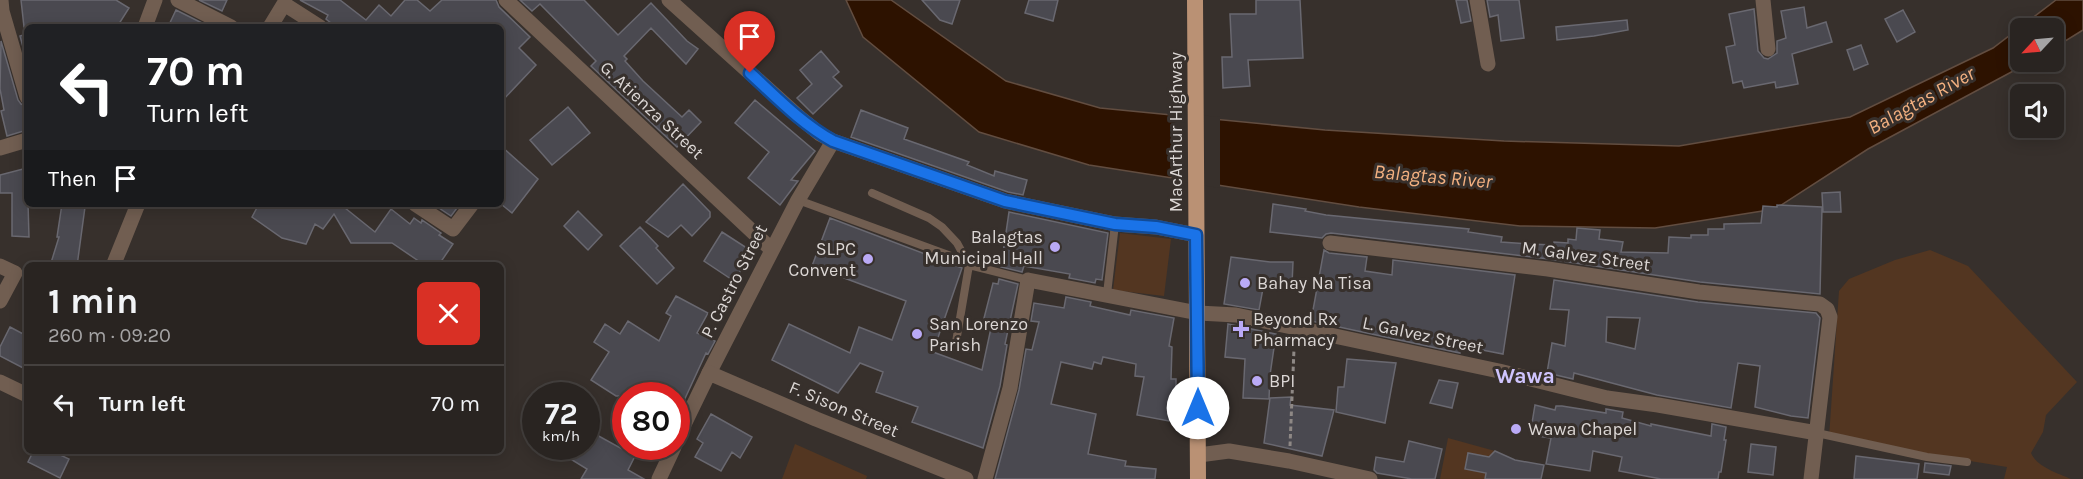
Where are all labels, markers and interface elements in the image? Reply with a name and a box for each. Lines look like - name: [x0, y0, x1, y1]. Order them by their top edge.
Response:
- pin: [724, 11, 775, 73]
- north arrow: [2010, 18, 2064, 72]
- map controls: [2010, 18, 2064, 138]
- icon: arrive: [733, 20, 766, 53]
- text: 70 m: [147, 46, 245, 96]
- icon: left: [48, 48, 126, 126]
- street label: MacArthur Highway: [1165, 51, 1187, 212]
- street label: G. Atienza Street: [596, 56, 709, 164]
- water label: Balagtas River: [1864, 61, 1980, 139]
- button: sound: [2010, 84, 2064, 138]
- text: Turn left: [147, 97, 248, 129]
- water label: Balagtas River: [1373, 160, 1494, 193]
- icon: arrive: [109, 162, 142, 195]
- text: Then: [48, 166, 97, 192]
- street label: P. Castro Street: [696, 220, 772, 342]
- place label: Balagtas Municipal Hall: [924, 226, 1043, 269]
- street label: M. Galvez Street: [1520, 236, 1652, 276]
- place label: SLPC Convent: [788, 238, 856, 281]
- marker: Balagtas Municipal Hall: [1048, 240, 1062, 254]
- marker: SLPC Convent: [861, 252, 875, 266]
- place label: Bahay Na Tisa: [1257, 272, 1372, 294]
- marker: Bahay Na Tisa: [1238, 276, 1252, 290]
- text: 1 min: [48, 280, 138, 322]
- button: close: [417, 282, 480, 345]
- place label: Beyond Rx Pharmacy: [1253, 308, 1338, 351]
- street label: L. Galvez Street: [1361, 311, 1486, 359]
- place label: San Lorenzo Parish: [929, 313, 1028, 356]
- marker: Beyond Rx Pharmacy: [1234, 322, 1248, 336]
- text: 260 m · 09:20: [48, 324, 171, 347]
- marker: San Lorenzo Parish: [910, 327, 924, 341]
- district label: Wawa: [1495, 364, 1555, 388]
- place label: BPI: [1269, 370, 1295, 392]
- marker: BPI: [1250, 374, 1264, 388]
- street label: F. Sison Street: [786, 376, 902, 442]
- position arrow: [1166, 376, 1230, 440]
- speed limit sign: 80: [612, 382, 690, 460]
- icon: left: [48, 388, 81, 421]
- text: Turn left: [99, 391, 186, 417]
- text: 70 m: [431, 391, 480, 417]
- text: 72: [544, 396, 578, 432]
- place label: Wawa Chapel: [1528, 418, 1637, 440]
- marker: Wawa Chapel: [1509, 422, 1523, 436]
- text: km/h: [542, 427, 580, 445]

